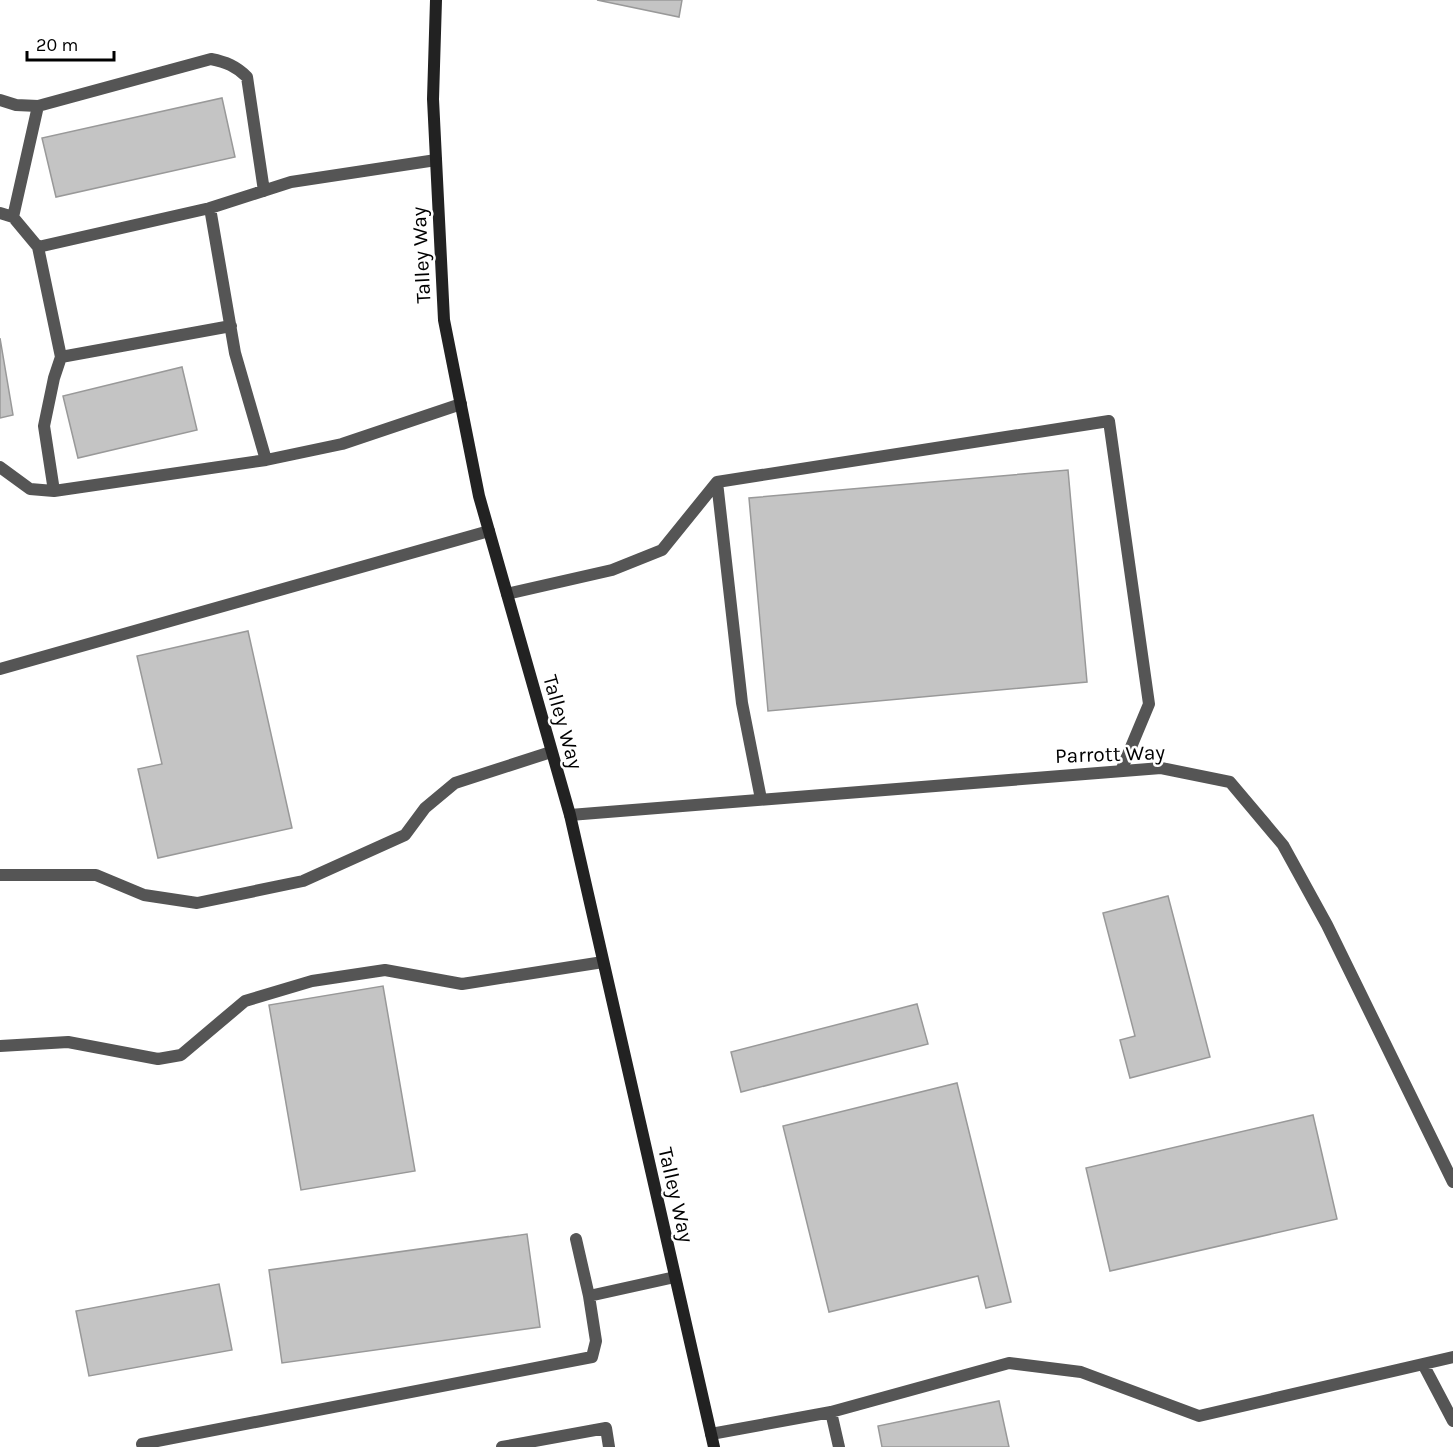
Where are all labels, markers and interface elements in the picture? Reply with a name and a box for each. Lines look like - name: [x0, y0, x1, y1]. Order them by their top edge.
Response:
- scale bar: [27, 24, 114, 62]
- text: 20 m: [36, 34, 78, 56]
- street label: Talley Way: [406, 206, 436, 304]
- street label: Talley Way: [538, 672, 588, 772]
- street label: Parrott Way: [1055, 740, 1166, 768]
- street label: Talley Way: [653, 1145, 699, 1245]

